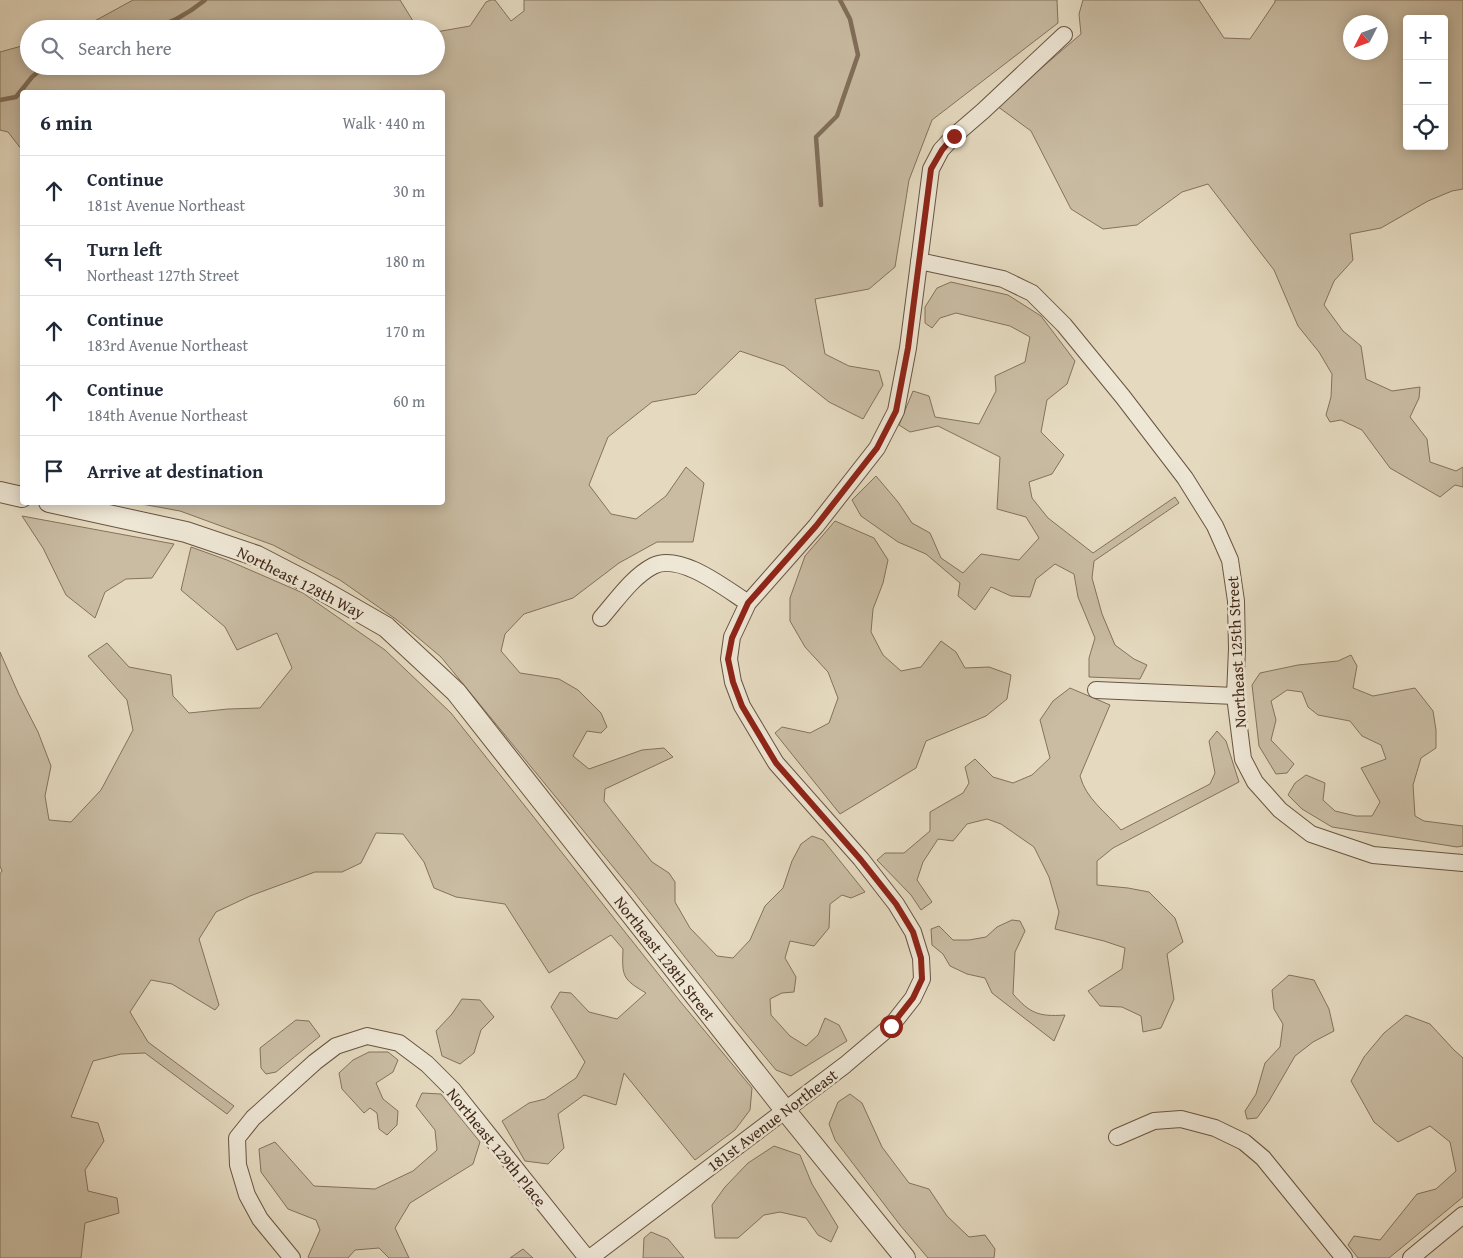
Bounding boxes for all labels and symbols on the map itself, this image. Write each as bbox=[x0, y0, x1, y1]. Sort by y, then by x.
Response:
north arrow bbox=[1343, 15, 1388, 60]
route end bbox=[943, 125, 966, 148]
street label: Northeast 128th Way bbox=[233, 539, 369, 625]
street label: Northeast 125th Street bbox=[1220, 575, 1252, 729]
street label: Northeast 128th Street bbox=[609, 891, 722, 1026]
route start bbox=[880, 1015, 903, 1038]
street label: 181st Avenue Northeast bbox=[702, 1063, 843, 1177]
street label: Northeast 129th Place bbox=[441, 1082, 553, 1212]

